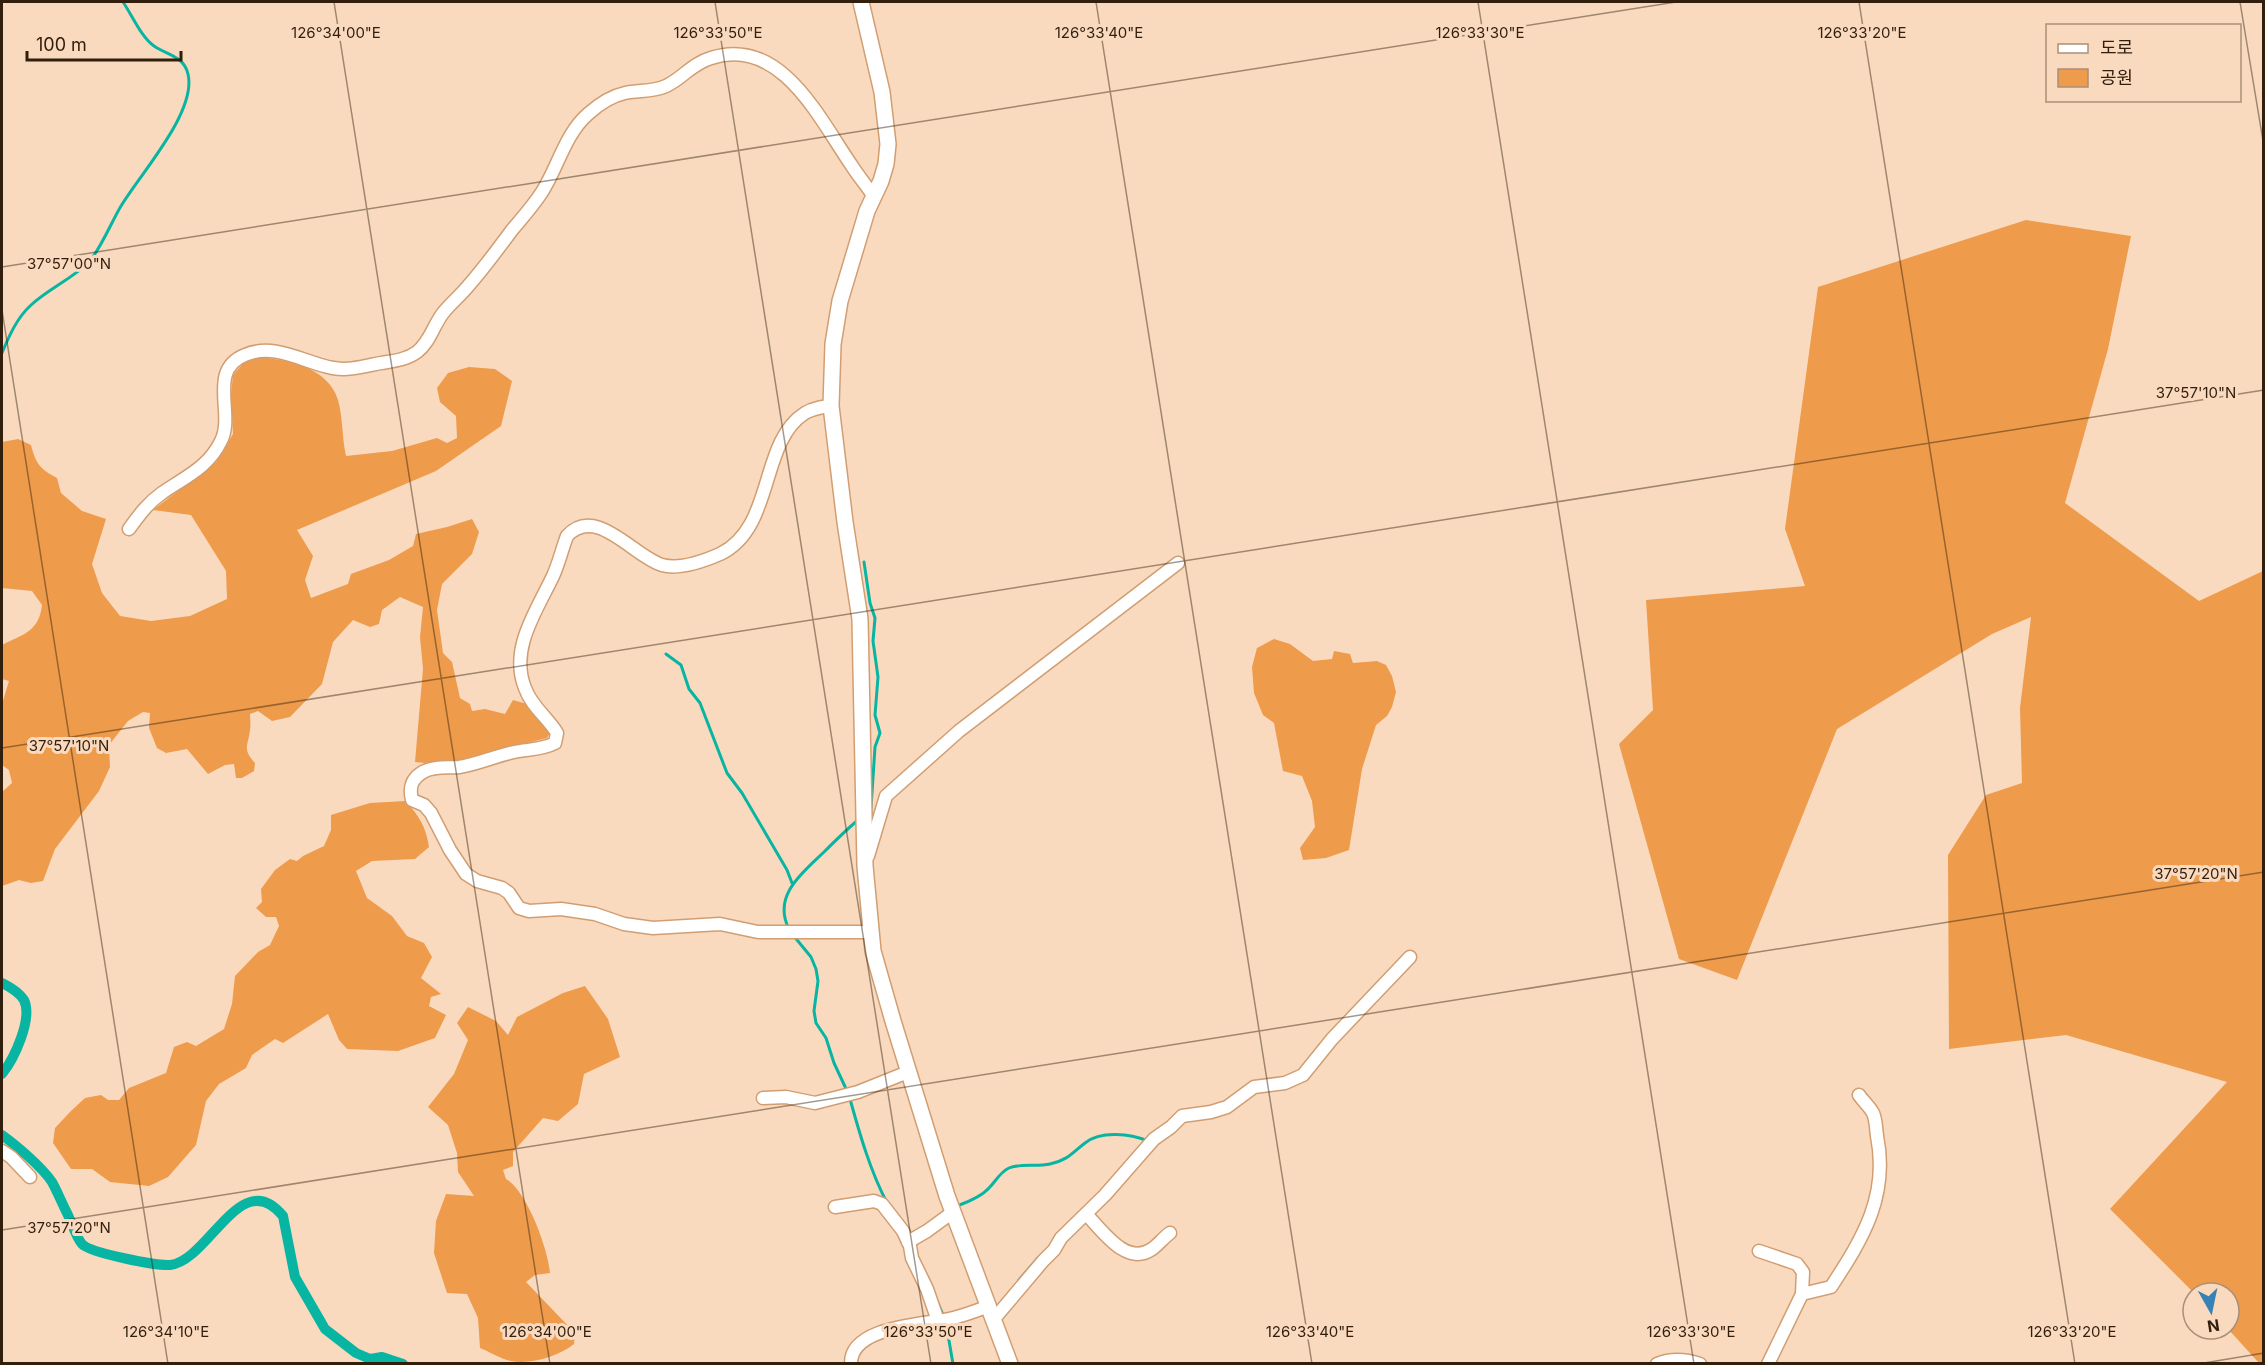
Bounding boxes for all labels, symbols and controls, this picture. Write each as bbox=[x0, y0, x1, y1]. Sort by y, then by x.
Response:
text: 126°34'00"E bbox=[291, 23, 381, 42]
text: 126°33'50"E bbox=[674, 23, 763, 42]
text: 126°33'40"E bbox=[1055, 23, 1143, 42]
text: 126°33'30"E bbox=[1435, 23, 1525, 42]
text: 126°33'20"E bbox=[1817, 23, 1907, 42]
scale bar bbox=[27, 24, 182, 62]
legend bbox=[2046, 24, 2241, 102]
text: 100 m bbox=[36, 34, 87, 55]
text: 도로 bbox=[2100, 37, 2133, 58]
text: 공원 bbox=[2100, 67, 2133, 88]
text: 37°57'00"N bbox=[27, 254, 111, 273]
text: 37°57'10"N bbox=[2156, 383, 2236, 402]
text: 37°57'10"N bbox=[29, 736, 109, 755]
text: 37°57'20"N bbox=[2154, 864, 2238, 883]
text: 37°57'20"N bbox=[27, 1218, 111, 1237]
north arrow bbox=[2181, 1281, 2241, 1341]
text: N bbox=[2206, 1315, 2221, 1337]
text: 126°34'10"E bbox=[123, 1322, 209, 1341]
text: 126°34'00"E bbox=[502, 1322, 592, 1341]
text: 126°33'50"E bbox=[884, 1322, 973, 1341]
text: 126°33'40"E bbox=[1266, 1322, 1354, 1341]
text: 126°33'30"E bbox=[1646, 1322, 1736, 1341]
text: 126°33'20"E bbox=[2027, 1322, 2117, 1341]

